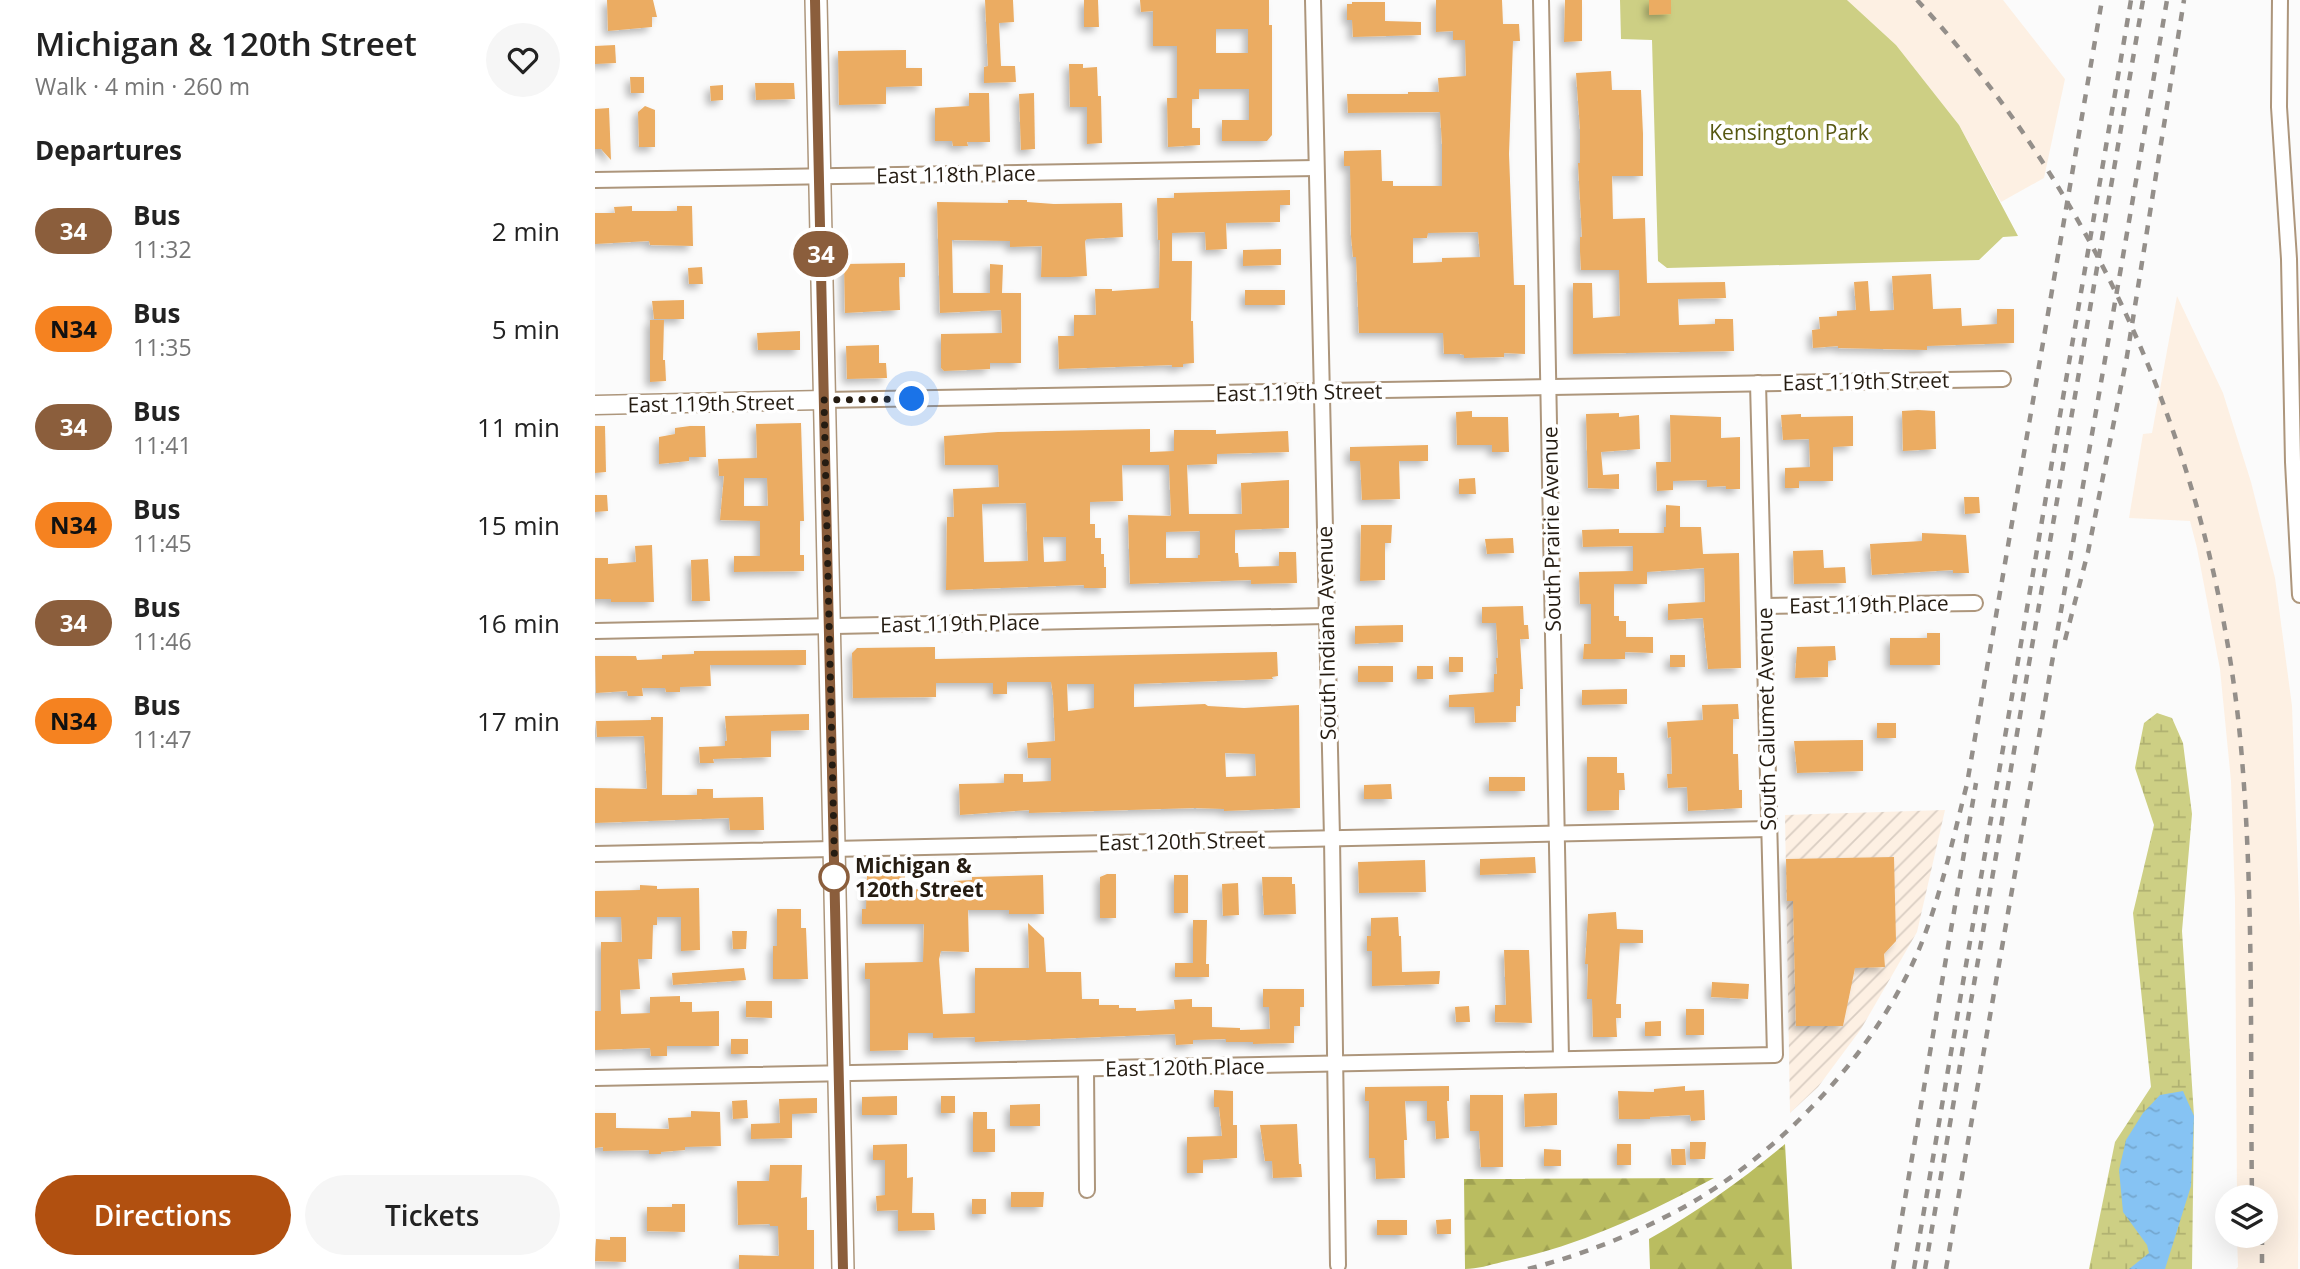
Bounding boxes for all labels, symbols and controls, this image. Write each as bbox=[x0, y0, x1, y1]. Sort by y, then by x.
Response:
text: Michigan & 120th Street bbox=[35, 21, 417, 66]
button: heart bbox=[486, 23, 560, 97]
text: Walk · 4 min · 260 m bbox=[35, 70, 250, 102]
park label: Kensington Park bbox=[1709, 118, 1869, 146]
text: Departures bbox=[35, 132, 182, 168]
street label: East 118th Place bbox=[876, 159, 1036, 189]
text: Bus bbox=[133, 197, 180, 233]
text: 2 min bbox=[492, 213, 560, 249]
text: 34 bbox=[60, 214, 87, 247]
line badge: 34 bbox=[789, 231, 853, 277]
text: 11:32 bbox=[133, 233, 192, 265]
text: 34 bbox=[807, 237, 835, 270]
text: Bus bbox=[133, 295, 180, 331]
text: 5 min bbox=[492, 311, 560, 347]
text: N34 bbox=[50, 312, 97, 345]
text: 11:35 bbox=[133, 331, 192, 363]
street label: East 119th Street bbox=[1782, 366, 1950, 396]
street label: East 119th Street bbox=[1215, 377, 1383, 407]
your location bbox=[894, 381, 929, 416]
street label: East 119th Street bbox=[627, 388, 795, 418]
text: Bus bbox=[133, 393, 180, 429]
text: 11 min bbox=[477, 409, 560, 445]
text: 34 bbox=[60, 410, 87, 443]
street label: South Prairie Avenue bbox=[1535, 426, 1567, 632]
text: 11:41 bbox=[133, 429, 192, 461]
text: Bus bbox=[133, 491, 180, 527]
text: 15 min bbox=[477, 507, 560, 543]
text: N34 bbox=[50, 508, 97, 541]
street label: South Indiana Avenue bbox=[1310, 526, 1342, 740]
text: 11:45 bbox=[133, 527, 192, 559]
text: Bus bbox=[133, 589, 180, 625]
street label: East 119th Place bbox=[1789, 589, 1949, 619]
text: 16 min bbox=[477, 605, 560, 641]
text: 34 bbox=[60, 606, 87, 639]
street label: South Calumet Avenue bbox=[1750, 607, 1782, 831]
street label: East 119th Place bbox=[880, 608, 1040, 638]
text: 11:46 bbox=[133, 625, 192, 657]
text: Bus bbox=[133, 687, 180, 723]
text: 17 min bbox=[477, 703, 560, 739]
text: N34 bbox=[50, 704, 97, 737]
text: 11:47 bbox=[133, 723, 192, 755]
street label: East 120th Street bbox=[1098, 826, 1266, 856]
place label: Michigan & 120th Street bbox=[855, 851, 984, 903]
marker: Michigan & 120th Street bbox=[819, 862, 849, 892]
street label: East 120th Place bbox=[1105, 1052, 1265, 1082]
button: Directions bbox=[35, 1175, 291, 1255]
button: Tickets bbox=[305, 1175, 560, 1255]
map controls bbox=[2215, 1185, 2278, 1248]
button: layers bbox=[2215, 1185, 2278, 1248]

